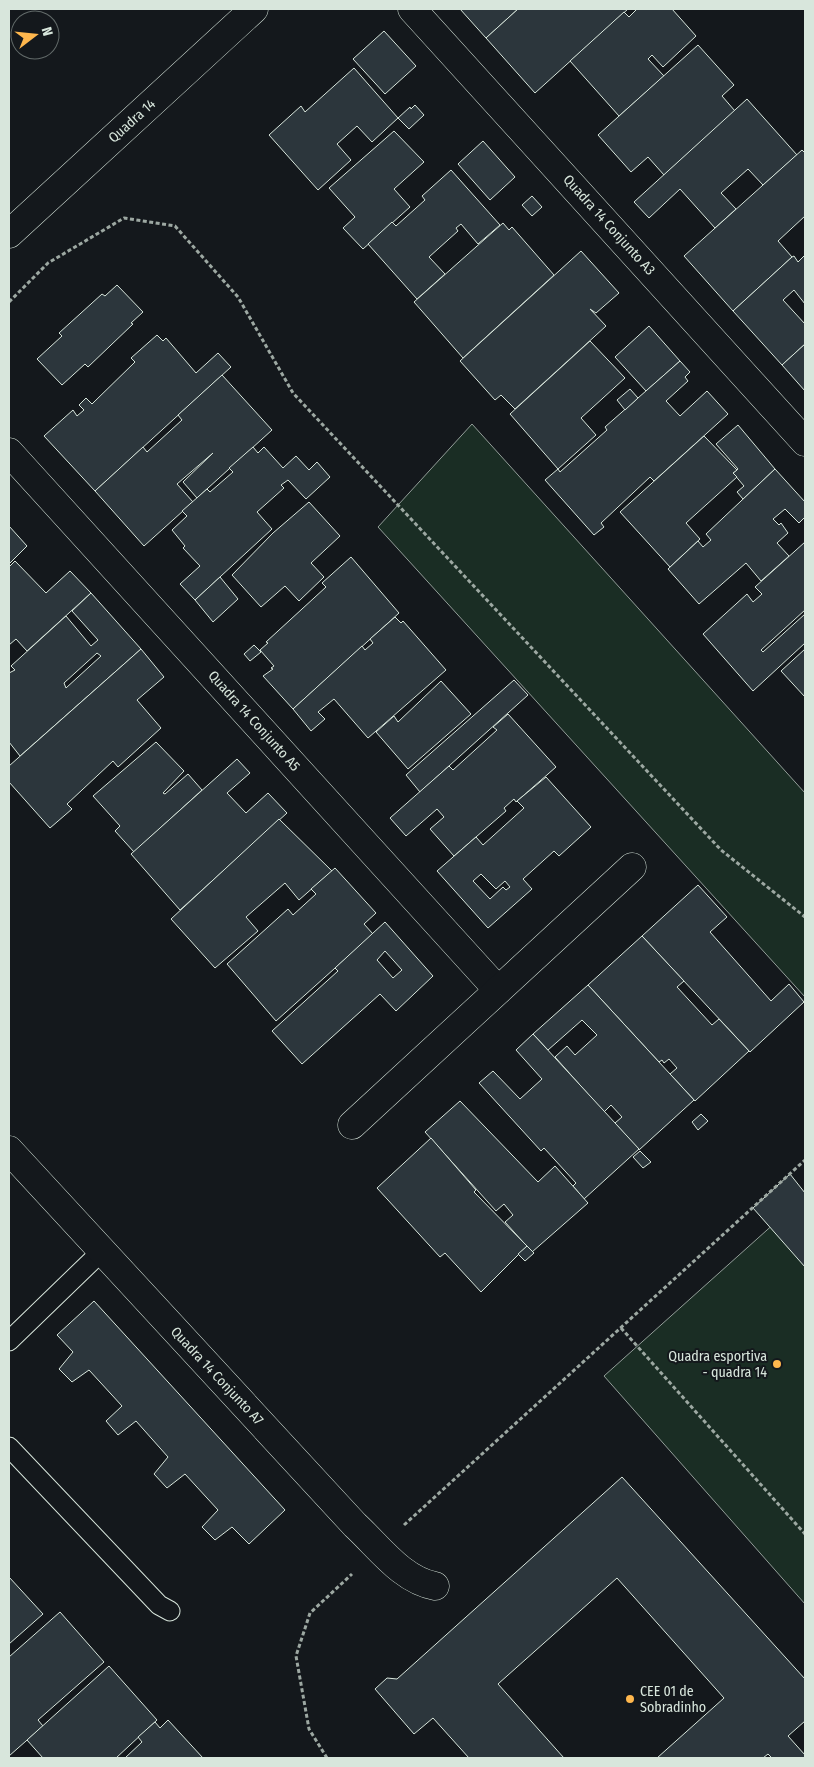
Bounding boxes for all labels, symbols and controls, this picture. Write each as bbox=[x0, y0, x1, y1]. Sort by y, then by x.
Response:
north arrow bbox=[10, 10, 60, 60]
text: N bbox=[38, 25, 56, 38]
street label: Quadra 14 bbox=[105, 95, 159, 146]
street label: Quadra 14 Conjunto A3 bbox=[559, 171, 659, 279]
street label: Quadra 14 Conjunto A5 bbox=[204, 667, 304, 775]
street label: Quadra 14 Conjunto A7 bbox=[167, 1323, 267, 1429]
place label: Quadra esportiva - quadra 14 bbox=[668, 1348, 767, 1381]
marker: Quadra esportiva - quadra 14 bbox=[771, 1358, 783, 1370]
place label: CEE 01 de Sobradinho bbox=[640, 1683, 706, 1716]
marker: CEE 01 de Sobradinho bbox=[624, 1693, 636, 1705]

